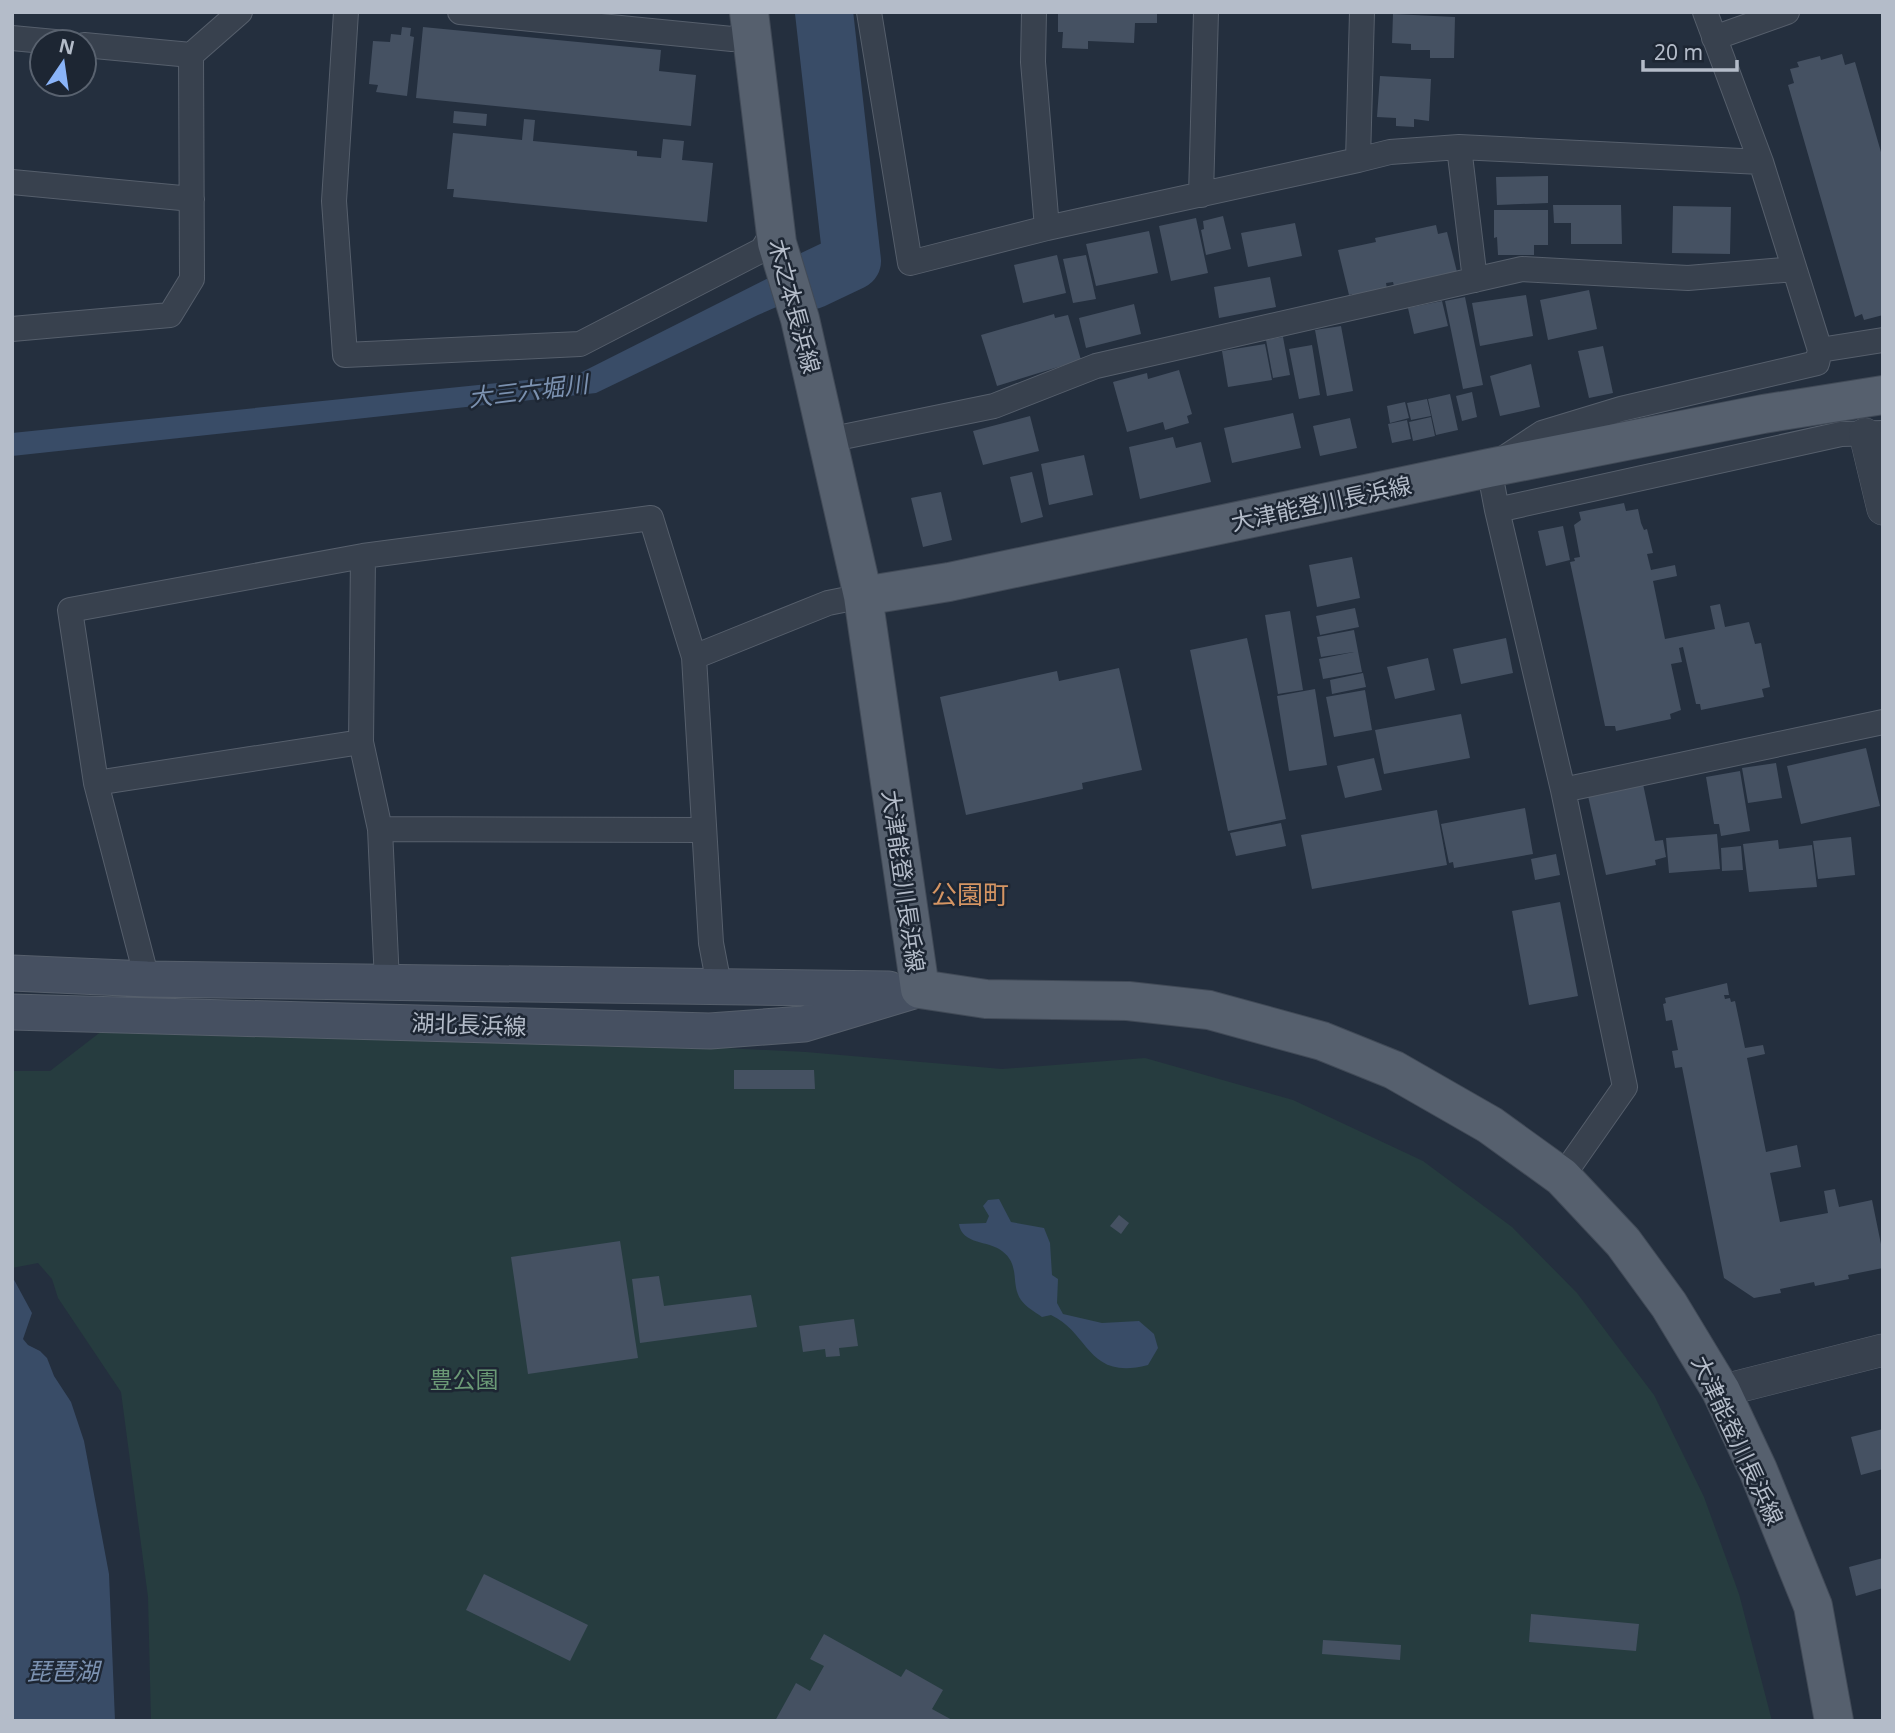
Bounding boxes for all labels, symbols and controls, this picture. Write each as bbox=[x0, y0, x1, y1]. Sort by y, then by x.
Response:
north arrow bbox=[28, 28, 98, 98]
scale bar bbox=[1643, 28, 1738, 72]
text: N bbox=[56, 32, 77, 61]
text: 20 m bbox=[1654, 38, 1703, 66]
street label: 木之本長浜線 bbox=[762, 235, 828, 377]
water label: 大三六堀川 bbox=[466, 366, 593, 414]
street label: 大津能登川長浜線 bbox=[1228, 468, 1414, 538]
street label: 大津能登川長浜線 bbox=[875, 788, 933, 974]
district label: 公園町 bbox=[931, 876, 1009, 912]
street label: 湖北長浜線 bbox=[411, 1006, 527, 1042]
street label: 大津能登川長浜線 bbox=[1685, 1350, 1791, 1530]
park label: 豊公園 bbox=[430, 1363, 499, 1395]
water label: 琵琶湖 bbox=[27, 1654, 103, 1687]

